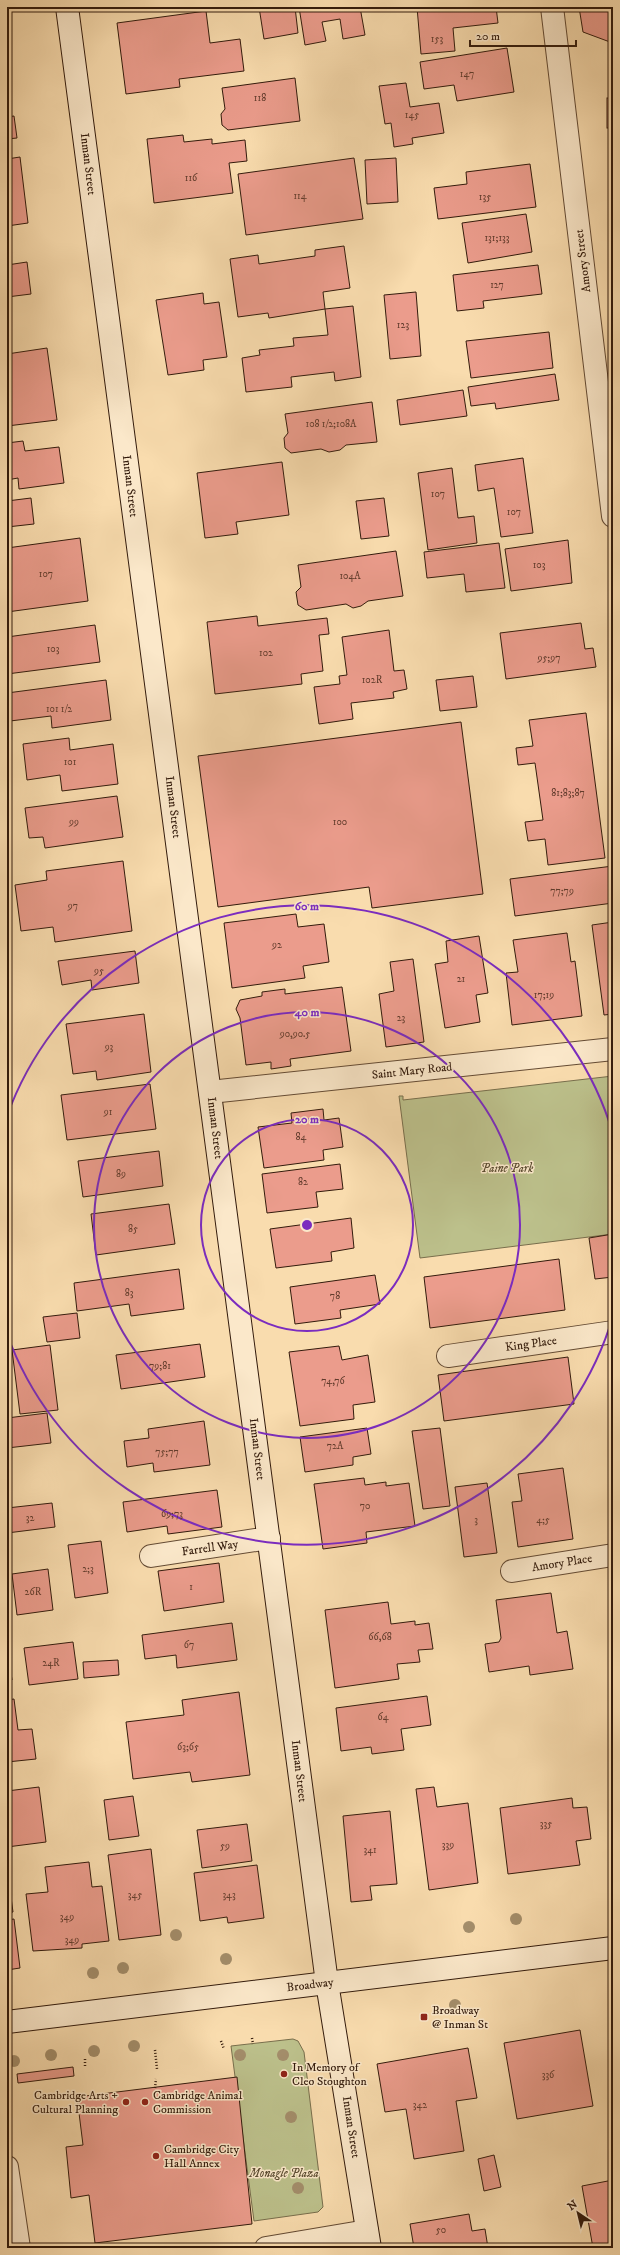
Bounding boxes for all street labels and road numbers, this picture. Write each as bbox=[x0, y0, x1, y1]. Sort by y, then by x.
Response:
street label: Inman Street bbox=[77, 132, 99, 196]
street label: Amory Street bbox=[572, 228, 594, 293]
street label: Inman Street bbox=[119, 454, 141, 518]
street label: Inman Street bbox=[162, 775, 184, 839]
street label: Saint Mary Road bbox=[371, 1059, 453, 1083]
street label: Inman Street bbox=[204, 1096, 226, 1160]
street label: King Place bbox=[504, 1333, 558, 1355]
street label: Inman Street bbox=[246, 1417, 268, 1481]
street label: Farrell Way bbox=[181, 1537, 239, 1559]
street label: Amory Place bbox=[531, 1551, 593, 1575]
street label: Inman Street bbox=[288, 1739, 310, 1803]
street label: Broadway bbox=[286, 1975, 335, 1995]
street label: Inman Street bbox=[339, 2095, 363, 2159]

